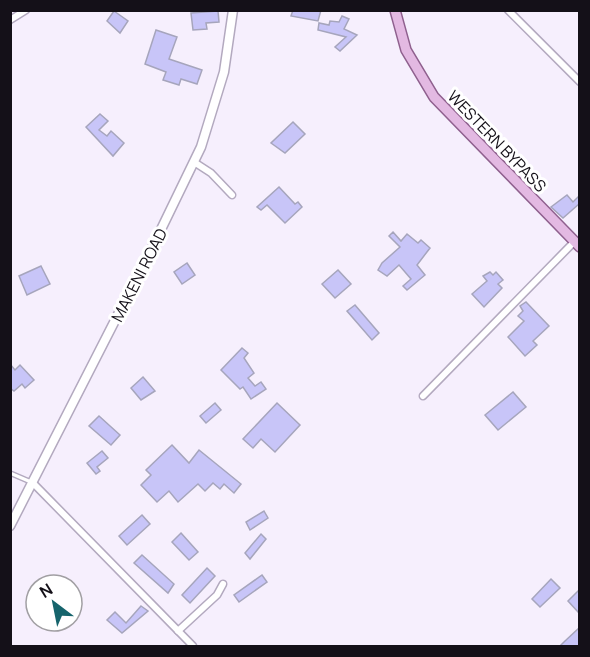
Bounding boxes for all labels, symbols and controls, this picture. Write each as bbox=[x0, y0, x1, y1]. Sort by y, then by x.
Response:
street label: WESTERN BYPASS bbox=[443, 85, 551, 197]
street label: MAKENI ROAD bbox=[106, 224, 172, 326]
north arrow bbox=[24, 573, 84, 633]
text: N bbox=[35, 578, 57, 603]

